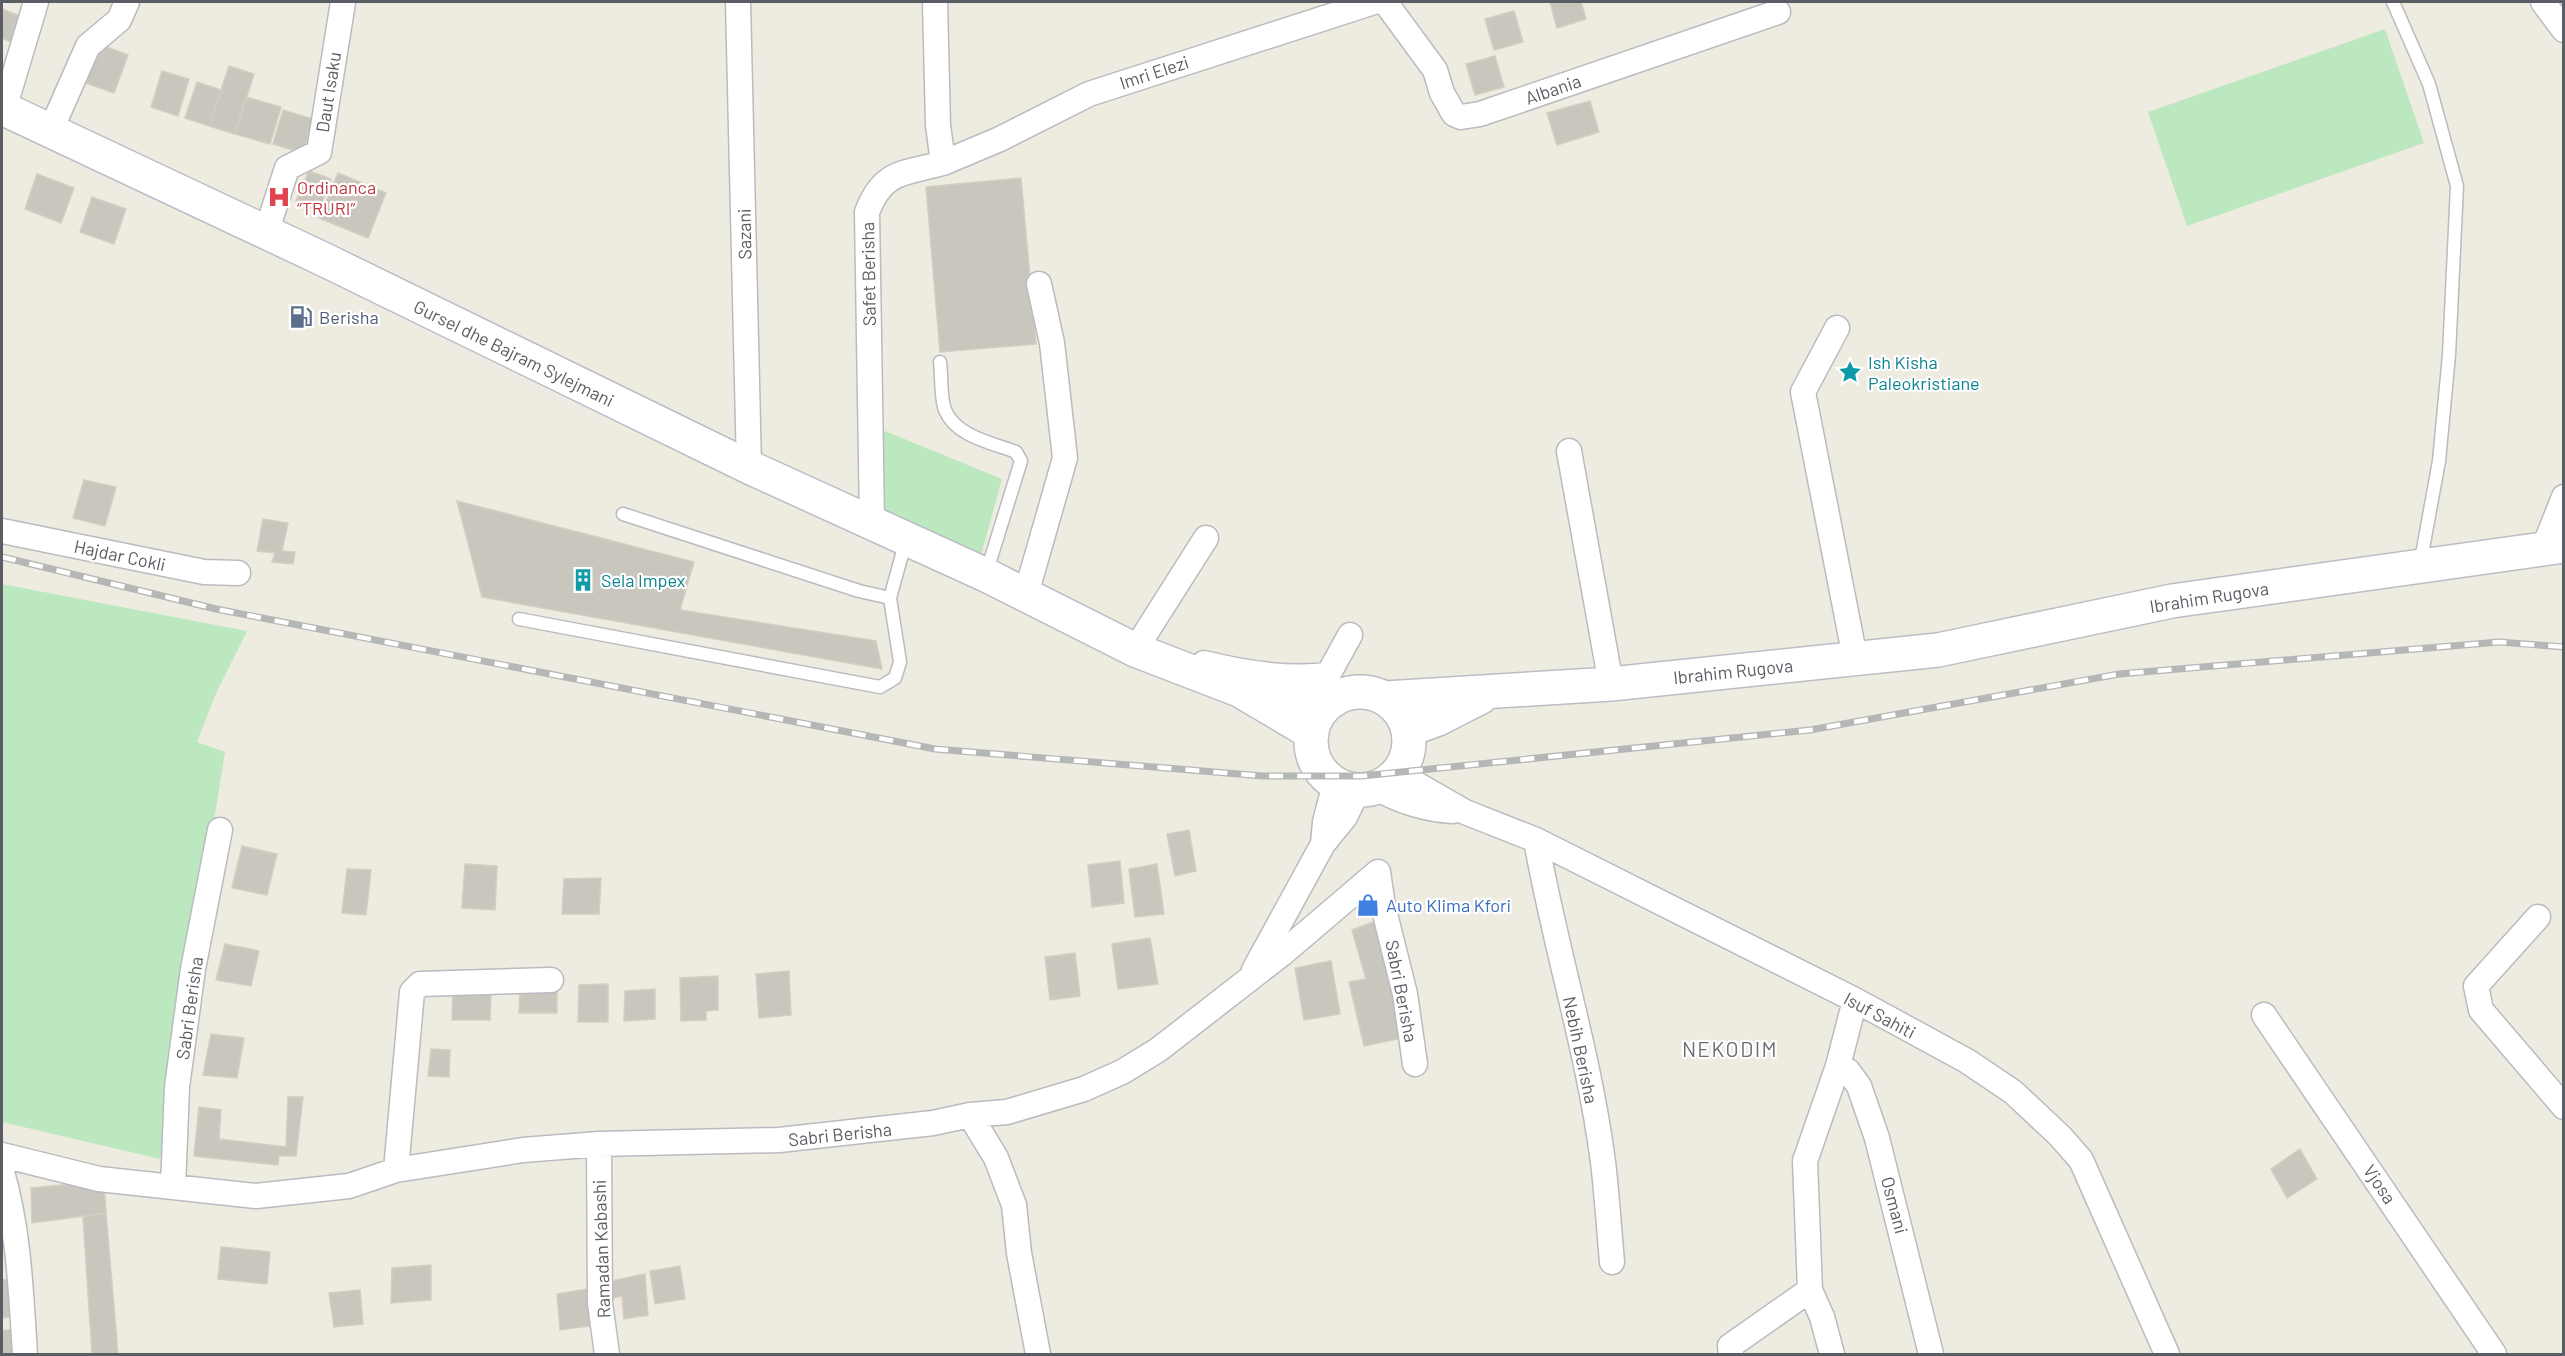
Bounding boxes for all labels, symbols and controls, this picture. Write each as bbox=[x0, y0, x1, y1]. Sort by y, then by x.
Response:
street label: Daut Isaku bbox=[311, 50, 345, 134]
street label: Imri Elezi bbox=[1117, 50, 1191, 94]
street label: Albania bbox=[1522, 69, 1584, 109]
place label: Ordinanca “TRURI” bbox=[297, 176, 376, 219]
hospital icon: Ordinanca “TRURI” bbox=[266, 184, 292, 210]
street label: Sazani bbox=[733, 208, 755, 260]
street label: Safet Berisha bbox=[856, 222, 880, 326]
street label: Gursel dhe Bajram Sylejmani bbox=[410, 295, 618, 411]
fuel station icon: Berisha bbox=[288, 304, 314, 330]
place label: Berisha bbox=[319, 306, 379, 328]
place label: Ish Kisha Paleokristiane bbox=[1868, 351, 1980, 394]
place icon: Ish Kisha Paleokristiane bbox=[1837, 359, 1863, 385]
street label: Hajdar Cokli bbox=[72, 535, 168, 575]
building icon: Sela Impex bbox=[570, 567, 596, 593]
place label: Sela Impex bbox=[601, 569, 686, 591]
street label: Ibrahim Rugova bbox=[2148, 577, 2270, 617]
street label: Ibrahim Rugova bbox=[1672, 654, 1794, 688]
shop icon: Auto Klima Kfori bbox=[1355, 892, 1381, 918]
place label: Auto Klima Kfori bbox=[1386, 894, 1511, 916]
street label: Sabri Berisha bbox=[1381, 938, 1423, 1044]
street label: Sabri Berisha bbox=[171, 955, 207, 1061]
street label: Isuf Sahiti bbox=[1840, 987, 1920, 1043]
street label: Nebih Berisha bbox=[1559, 994, 1603, 1106]
district label: NEKODIM bbox=[1682, 1036, 1778, 1061]
street label: Sabri Berisha bbox=[787, 1118, 893, 1150]
street label: Vjosa bbox=[2359, 1160, 2401, 1208]
street label: Osmani bbox=[1877, 1174, 1913, 1236]
street label: Ramadan Kabashi bbox=[588, 1179, 614, 1319]

